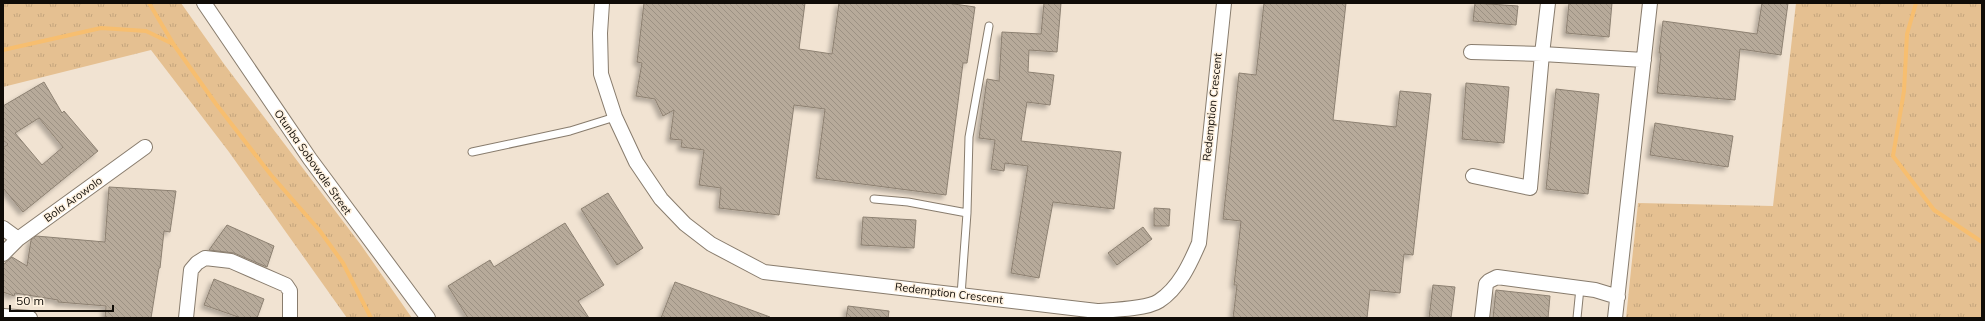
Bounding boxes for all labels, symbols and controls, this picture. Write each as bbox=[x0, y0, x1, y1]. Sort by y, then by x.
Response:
street label: Redemption Crescent bbox=[1199, 52, 1225, 162]
street label: Otunba Sobowale Street bbox=[271, 107, 355, 217]
street label: Bola Arowolo bbox=[41, 173, 105, 225]
street label: Redemption Crescent bbox=[894, 279, 1004, 307]
scale bar bbox=[10, 287, 113, 313]
text: 50 m bbox=[16, 293, 44, 308]

